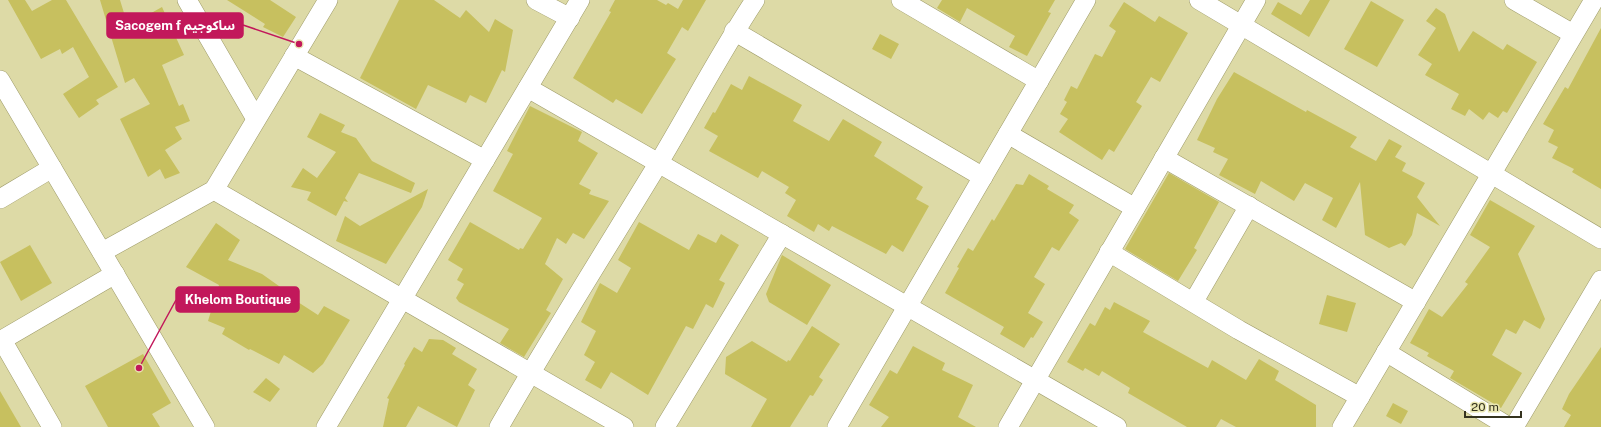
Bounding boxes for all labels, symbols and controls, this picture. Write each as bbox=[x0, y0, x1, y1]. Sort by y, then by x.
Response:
callout: Sacogem f ساكوجيم bbox=[107, 13, 243, 38]
text: Sacogem f ساكوجيم bbox=[115, 18, 235, 36]
callout: Khelom Boutique bbox=[176, 287, 299, 312]
text: Khelom Boutique bbox=[185, 292, 291, 307]
scale bar bbox=[1465, 393, 1521, 419]
text: 20 m bbox=[1471, 400, 1499, 414]

